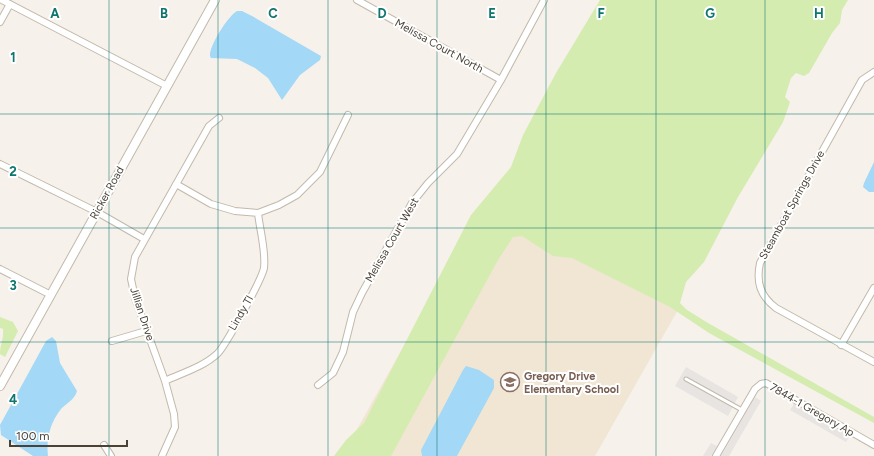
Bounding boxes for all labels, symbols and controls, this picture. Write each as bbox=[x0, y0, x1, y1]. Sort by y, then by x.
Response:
text: A bbox=[50, 6, 60, 21]
text: B bbox=[160, 6, 168, 21]
text: C bbox=[268, 6, 278, 21]
text: D bbox=[377, 6, 387, 21]
text: E bbox=[488, 6, 496, 21]
text: F bbox=[597, 6, 605, 21]
text: G bbox=[705, 6, 715, 21]
text: H bbox=[814, 6, 824, 21]
street label: Melissa Court North bbox=[393, 16, 485, 76]
text: 1 bbox=[10, 50, 16, 65]
street label: Steamboat Springs Drive bbox=[757, 148, 827, 262]
text: 2 bbox=[9, 164, 17, 179]
street label: Ricker Road bbox=[87, 164, 127, 222]
street label: Melissa Court West bbox=[363, 195, 421, 285]
text: 3 bbox=[9, 278, 17, 293]
street label: Jillian Drive bbox=[127, 286, 157, 342]
street label: Lindy Tl bbox=[226, 293, 256, 333]
place label: Gregory Drive Elementary School bbox=[524, 370, 619, 396]
school or university icon: Gregory Drive Elementary School bbox=[499, 371, 521, 393]
street label: 7844-1 Gregory Ap bbox=[767, 381, 857, 440]
text: 4 bbox=[9, 392, 17, 407]
scale bar bbox=[10, 422, 127, 448]
text: 100 m bbox=[16, 429, 50, 443]

